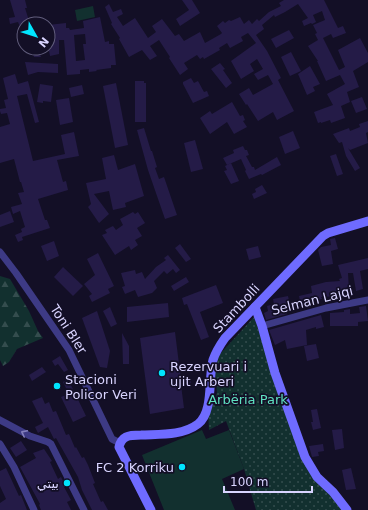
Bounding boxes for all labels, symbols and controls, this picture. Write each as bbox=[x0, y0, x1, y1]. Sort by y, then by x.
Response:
north arrow bbox=[16, 16, 56, 56]
text: N bbox=[35, 34, 51, 50]
street label: Stambolli bbox=[210, 281, 263, 336]
street label: Selman Lajqi bbox=[270, 283, 354, 318]
street label: Toni Bler bbox=[47, 301, 90, 357]
place label: Rezervuari i ujit Arberi bbox=[170, 359, 247, 389]
marker: Rezervuari i ujit Arberi bbox=[157, 368, 167, 378]
place label: Stacioni Policor Veri bbox=[65, 372, 137, 402]
marker: Stacioni Policor Veri bbox=[52, 381, 62, 391]
park label: Arbëria Park bbox=[208, 392, 288, 407]
one-way arrow bbox=[21, 430, 29, 438]
place label: FC 2 Korriku bbox=[96, 460, 174, 475]
marker: FC 2 Korriku bbox=[177, 462, 187, 472]
scale bar bbox=[224, 468, 312, 494]
text: 100 m bbox=[230, 475, 268, 489]
place label: بيتي bbox=[37, 476, 59, 491]
marker: بيتي bbox=[62, 478, 72, 488]

